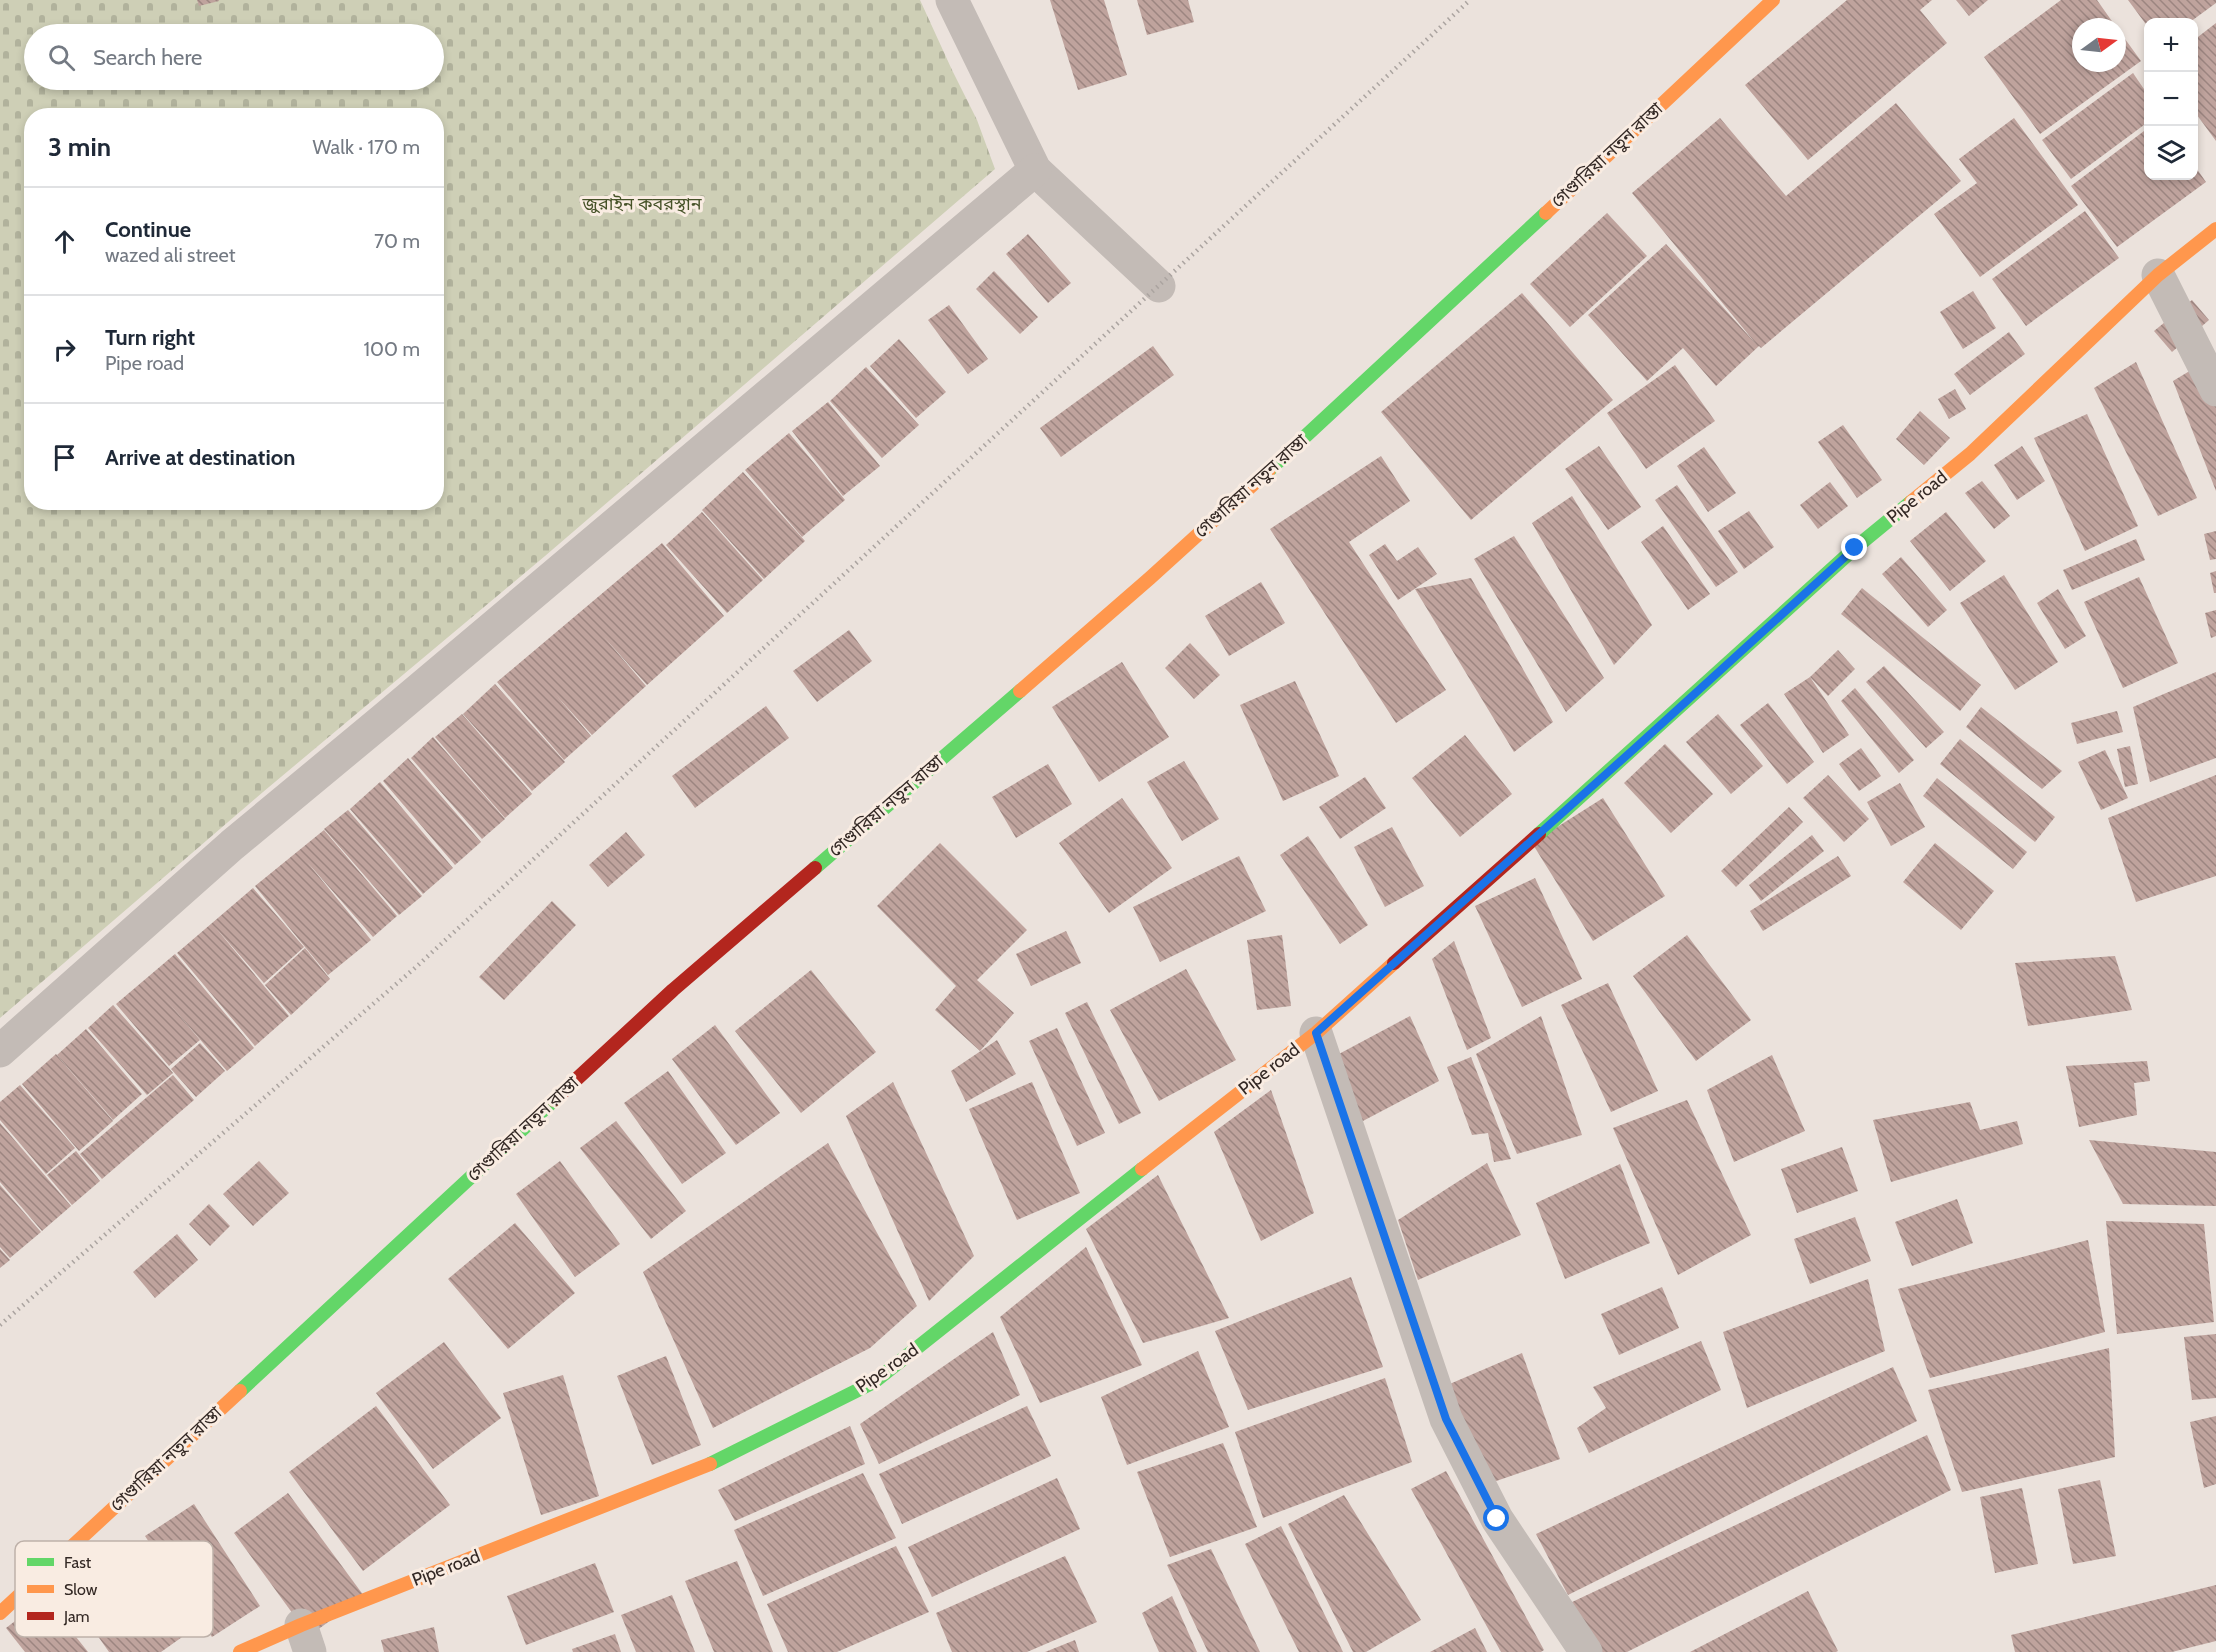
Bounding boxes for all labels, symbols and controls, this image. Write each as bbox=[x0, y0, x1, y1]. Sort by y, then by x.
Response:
north arrow bbox=[2072, 18, 2126, 72]
map controls bbox=[2144, 18, 2198, 180]
button: + bbox=[2144, 18, 2198, 72]
search box bbox=[24, 24, 444, 90]
icon: search bbox=[45, 41, 78, 74]
text: Search here bbox=[93, 44, 202, 71]
button: − bbox=[2144, 72, 2198, 126]
street label: গেণ্ডারিয়া নতুন রাস্তা bbox=[1547, 98, 1667, 212]
button: layers bbox=[2144, 126, 2198, 180]
text: 3 min bbox=[48, 131, 111, 163]
text: Walk · 170 m bbox=[312, 135, 420, 159]
park label: জুরাইন কবরস্থান bbox=[581, 193, 703, 215]
text: Continue bbox=[105, 216, 191, 243]
icon: ahead bbox=[48, 225, 81, 258]
text: 70 m bbox=[374, 229, 420, 253]
text: wazed ali street bbox=[105, 243, 235, 267]
text: Turn right bbox=[105, 324, 195, 351]
icon: right bbox=[48, 333, 81, 366]
text: 100 m bbox=[364, 337, 420, 361]
text: Pipe road bbox=[105, 351, 184, 375]
street label: গেণ্ডারিয়া নতুন রাস্তা bbox=[1190, 429, 1312, 542]
icon: arrive bbox=[48, 441, 81, 474]
text: Arrive at destination bbox=[105, 444, 295, 471]
street label: Pipe road bbox=[1882, 466, 1952, 528]
route end bbox=[1841, 534, 1867, 560]
street label: গেণ্ডারিয়া নতুন রাস্তা bbox=[824, 750, 948, 862]
street label: Pipe road bbox=[1234, 1038, 1304, 1100]
street label: গেণ্ডারিয়া নতুন রাস্তা bbox=[463, 1072, 583, 1186]
street label: Pipe road bbox=[851, 1339, 923, 1397]
street label: গেণ্ডারিয়া নতুন রাস্তা bbox=[106, 1402, 226, 1516]
route start bbox=[1483, 1505, 1509, 1531]
legend bbox=[15, 1541, 213, 1637]
street label: Pipe road bbox=[409, 1545, 483, 1591]
text: Fast bbox=[64, 1553, 92, 1572]
text: Slow bbox=[64, 1580, 98, 1599]
text: Jam bbox=[63, 1607, 90, 1626]

